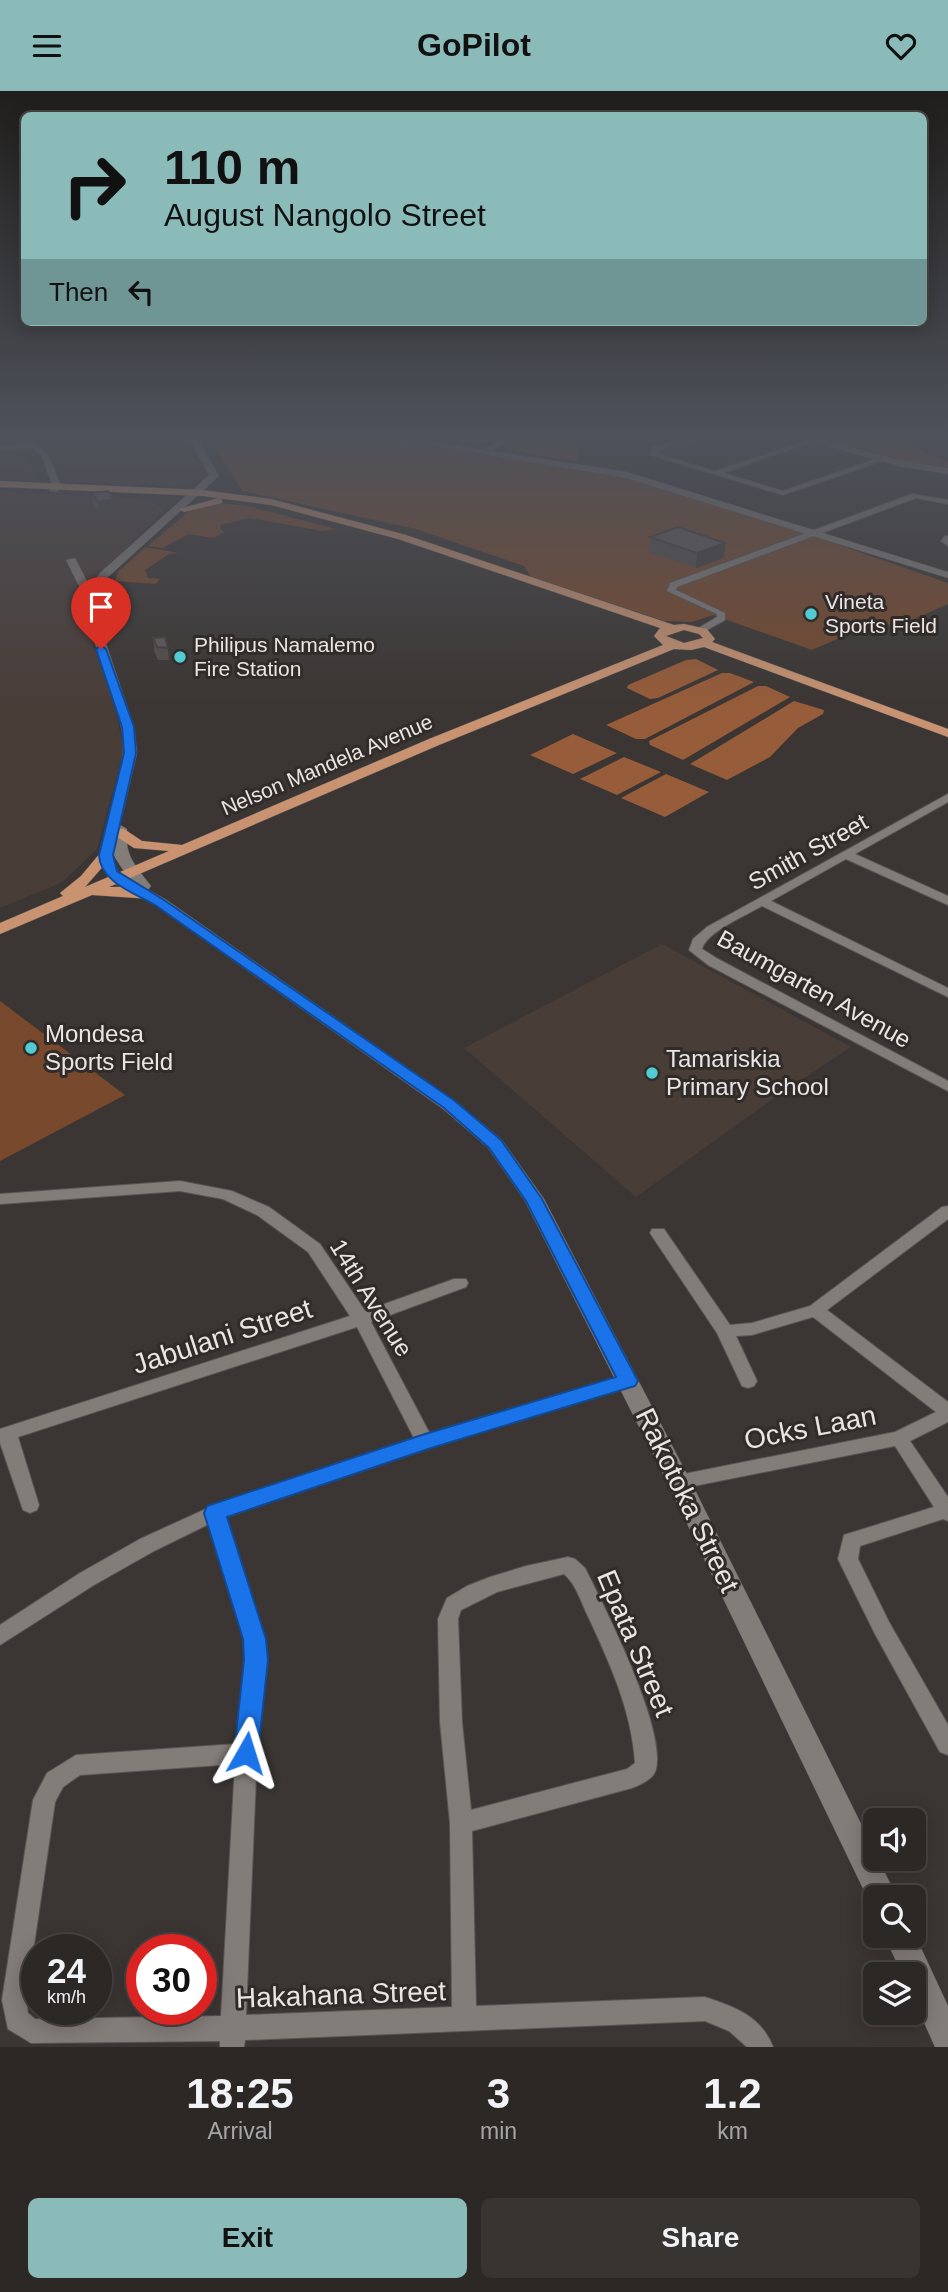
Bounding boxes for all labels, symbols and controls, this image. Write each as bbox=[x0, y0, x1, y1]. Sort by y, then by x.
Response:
icon: menu bbox=[28, 27, 66, 65]
text: GoPilot bbox=[417, 27, 531, 63]
icon: heart bbox=[882, 27, 920, 65]
icon: right bbox=[49, 140, 140, 231]
text: 110 m bbox=[164, 140, 300, 194]
text: August Nangolo Street bbox=[164, 197, 486, 233]
icon: left bbox=[122, 273, 160, 311]
text: Then bbox=[49, 277, 108, 307]
pin bbox=[71, 577, 131, 649]
icon: arrive bbox=[82, 588, 120, 626]
place label: Vineta Sports Field bbox=[825, 590, 937, 637]
marker: Vineta Sports Field bbox=[803, 606, 819, 622]
place label: Philipus Namalemo Fire Station bbox=[194, 633, 375, 680]
marker: Philipus Namalemo Fire Station bbox=[172, 649, 188, 665]
street label: Nelson Mandela Avenue bbox=[218, 710, 436, 820]
street label: Smith Street bbox=[743, 808, 872, 895]
street label: Baumgarten Avenue bbox=[713, 924, 916, 1053]
place label: Mondesa Sports Field bbox=[45, 1020, 173, 1075]
marker: Mondesa Sports Field bbox=[23, 1040, 39, 1056]
place label: Tamariskia Primary School bbox=[666, 1045, 829, 1100]
marker: Tamariskia Primary School bbox=[644, 1065, 660, 1081]
street label: 14th Avenue bbox=[325, 1234, 418, 1361]
street label: Jabulani Street bbox=[129, 1293, 316, 1380]
street label: Ocks Laan bbox=[741, 1400, 879, 1455]
street label: Rakotoka Street bbox=[630, 1403, 746, 1597]
street label: Epata Street bbox=[591, 1565, 680, 1721]
position arrow bbox=[209, 1716, 283, 1790]
map controls bbox=[863, 1808, 926, 2025]
button: sound bbox=[863, 1808, 926, 1871]
button: search bbox=[863, 1885, 926, 1948]
speed limit sign: 30 bbox=[126, 1934, 217, 2025]
text: 24 bbox=[47, 1951, 86, 1990]
button: layers bbox=[863, 1962, 926, 2025]
street label: Hakahana Street bbox=[235, 1975, 447, 2014]
text: km/h bbox=[47, 1987, 86, 2007]
text: 18:25 bbox=[186, 2070, 294, 2117]
text: 3 bbox=[487, 2070, 510, 2117]
text: 1.2 bbox=[703, 2070, 762, 2117]
text: Arrival bbox=[207, 2118, 273, 2144]
text: min bbox=[480, 2118, 517, 2144]
text: km bbox=[717, 2118, 748, 2144]
button: Exit bbox=[28, 2198, 467, 2278]
button: Share bbox=[481, 2198, 920, 2278]

